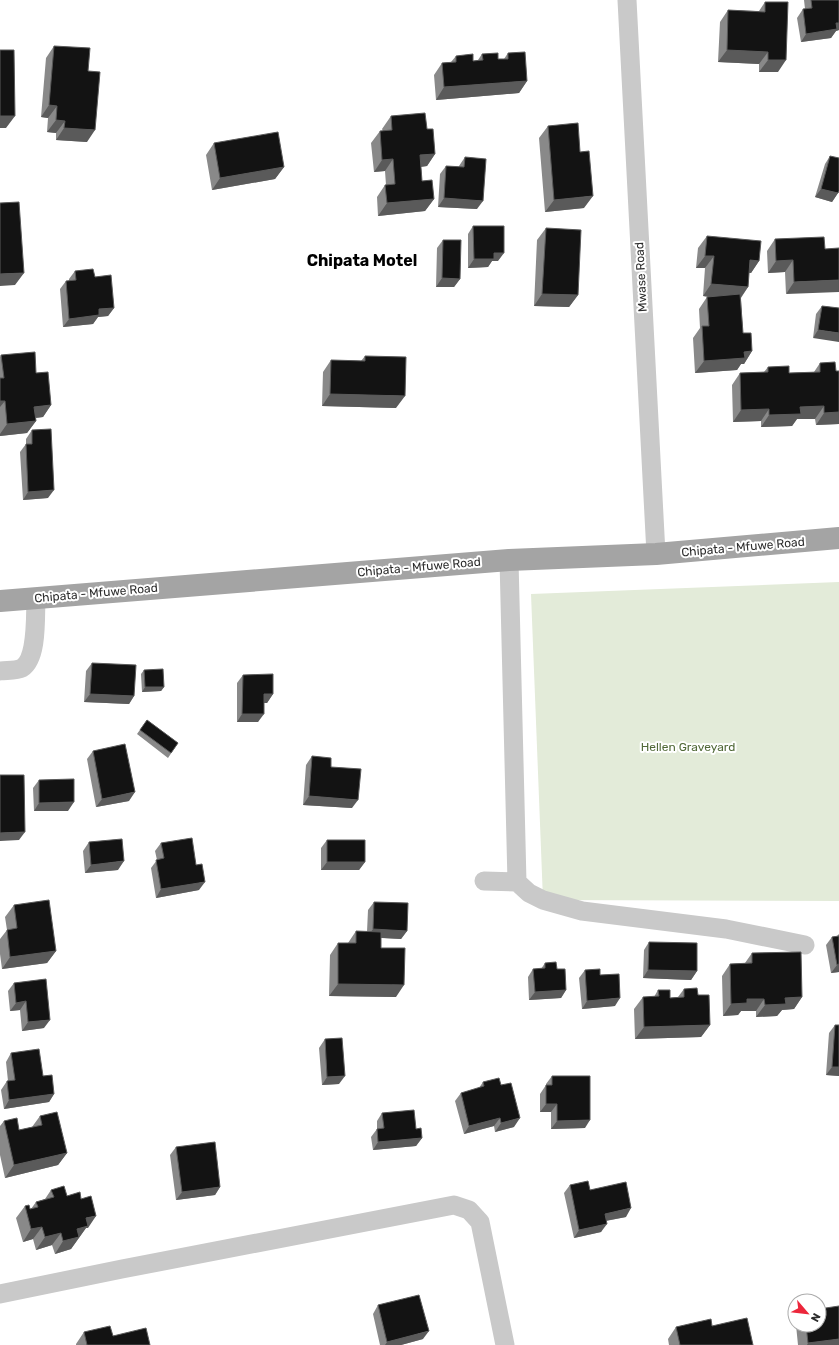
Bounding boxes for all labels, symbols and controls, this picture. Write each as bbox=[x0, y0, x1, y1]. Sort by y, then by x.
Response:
street label: Mwase Road bbox=[632, 242, 650, 312]
district label: Chipata Motel bbox=[307, 251, 417, 270]
street label: Chipata - Mfuwe Road bbox=[681, 535, 805, 559]
street label: Chipata - Mfuwe Road bbox=[357, 555, 481, 579]
street label: Chipata - Mfuwe Road bbox=[34, 581, 158, 605]
park label: Hellen Graveyard bbox=[641, 740, 735, 754]
north arrow bbox=[787, 1293, 827, 1333]
text: N bbox=[808, 1311, 823, 1324]

